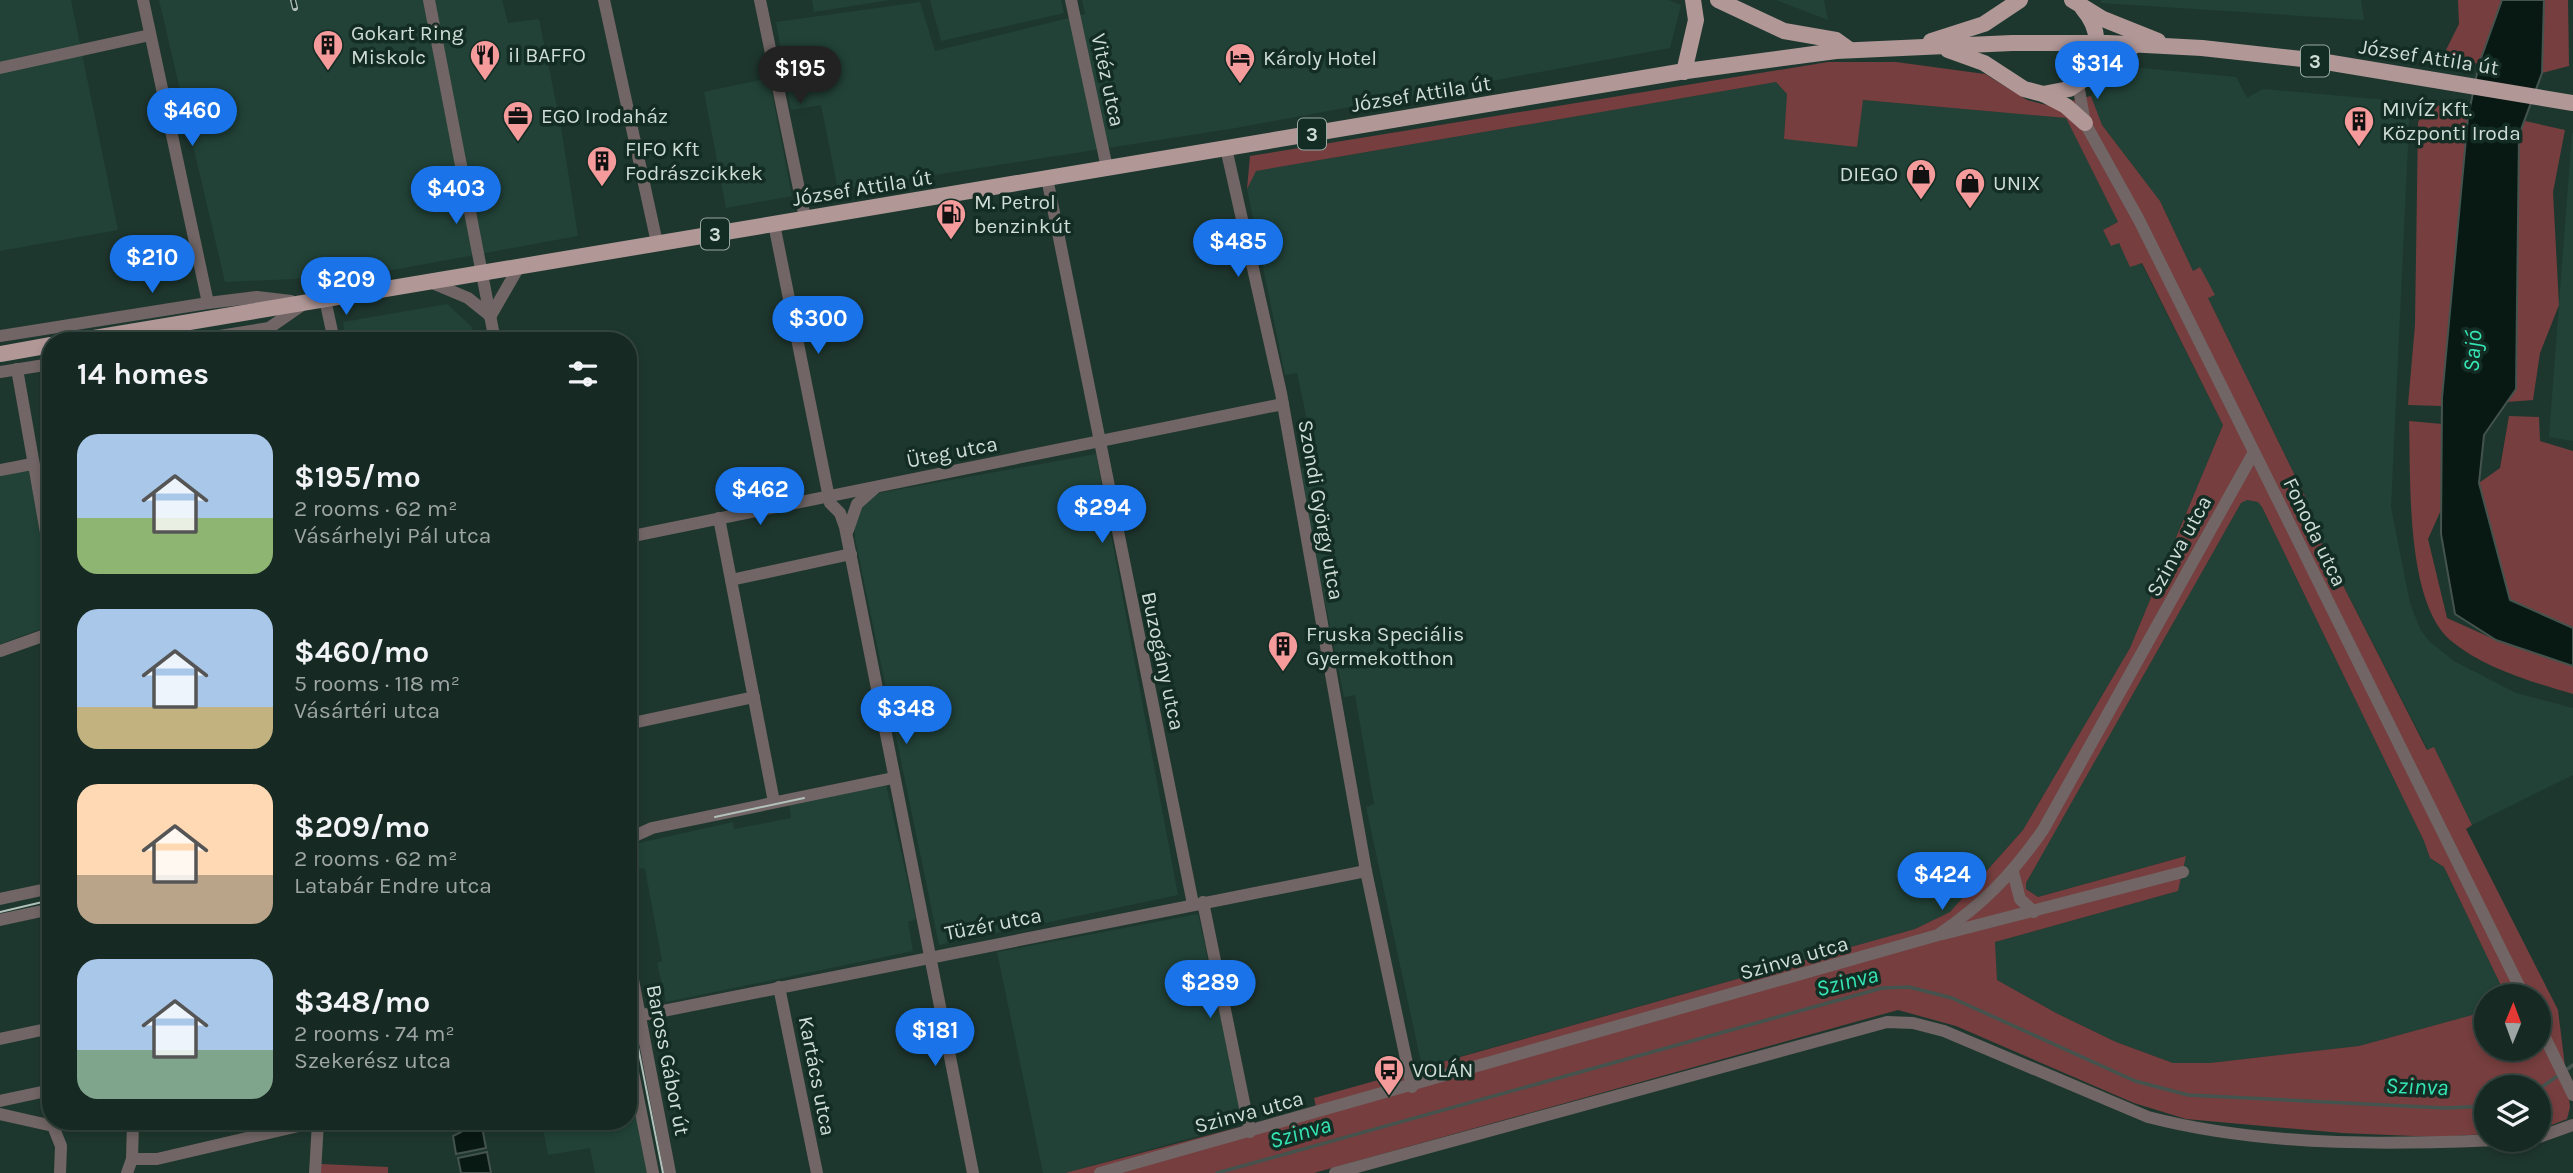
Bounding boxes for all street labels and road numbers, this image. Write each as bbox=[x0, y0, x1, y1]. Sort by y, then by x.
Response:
street label: Vitéz utca bbox=[1086, 31, 1130, 129]
street label: József Attila út bbox=[2357, 34, 2501, 80]
road number: 3 bbox=[2301, 45, 2329, 76]
street label: József Attila út bbox=[1349, 71, 1493, 117]
road number: 3 bbox=[1298, 118, 1326, 150]
street label: József Attila út bbox=[790, 165, 934, 211]
road number: 3 bbox=[701, 218, 729, 250]
street label: Szondi György utca bbox=[1293, 418, 1349, 602]
street label: Üteg utca bbox=[904, 431, 1000, 473]
street label: Fonoda utca bbox=[2278, 474, 2352, 590]
street label: Szinva utca bbox=[2141, 491, 2217, 601]
street label: Buzogány utca bbox=[1137, 590, 1189, 732]
street label: Tüzér utca bbox=[943, 903, 1043, 945]
street label: Szinva utca bbox=[1737, 930, 1851, 986]
street label: Baross Gábor út bbox=[642, 983, 694, 1137]
street label: Kartács utca bbox=[794, 1014, 840, 1138]
street label: Szinva utca bbox=[1192, 1085, 1306, 1139]

